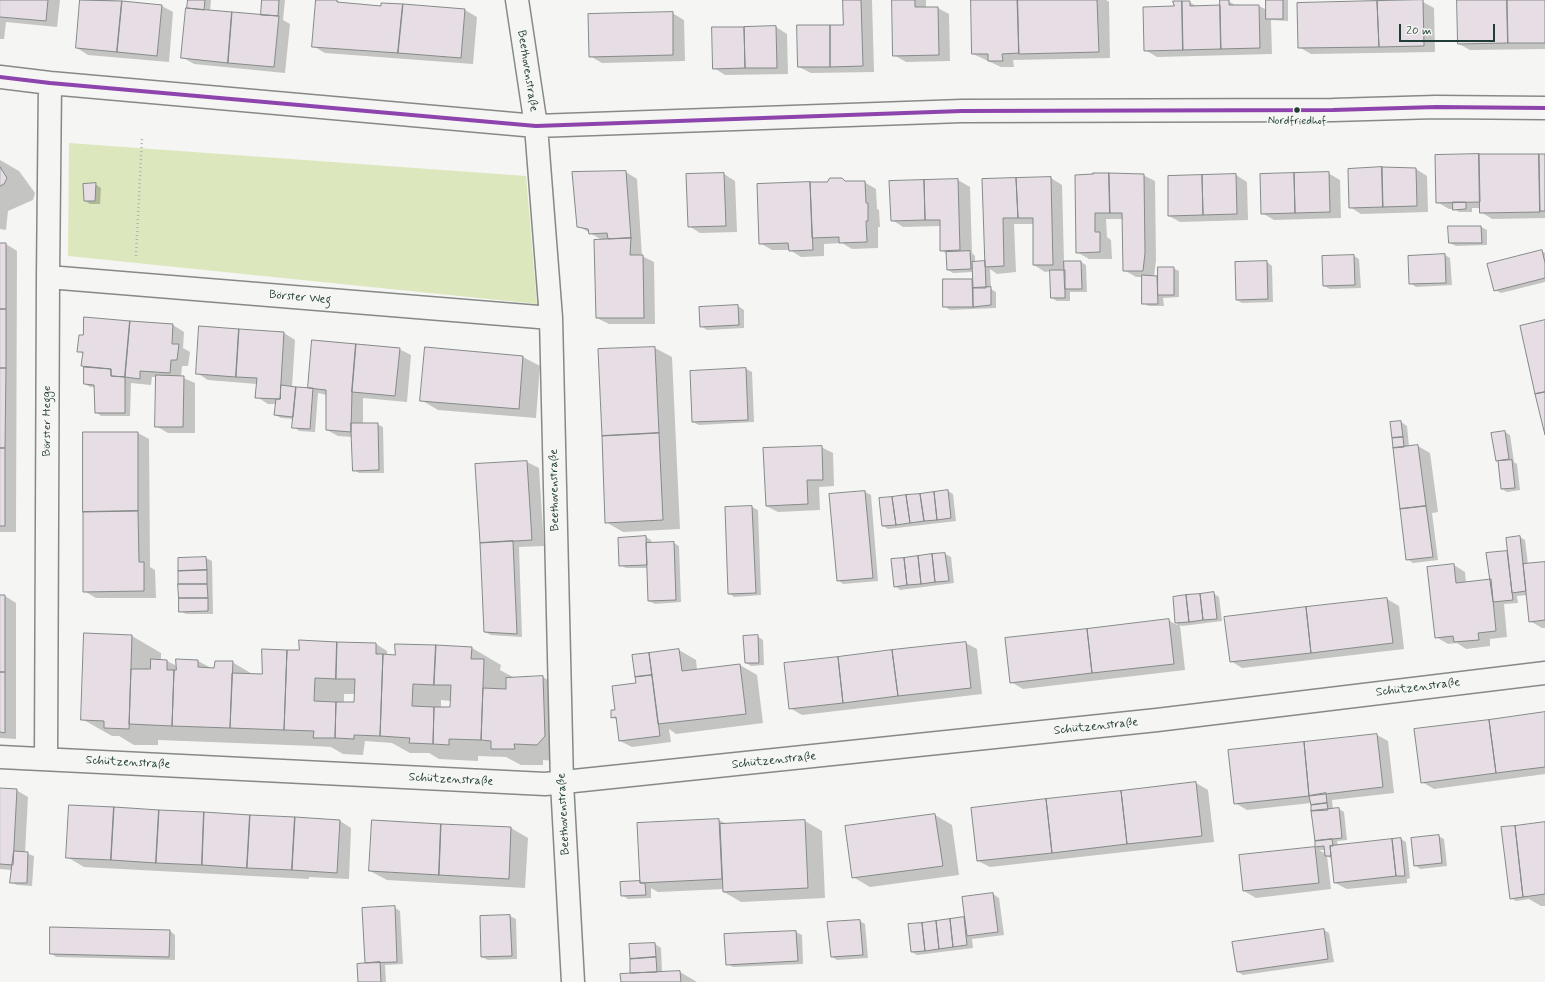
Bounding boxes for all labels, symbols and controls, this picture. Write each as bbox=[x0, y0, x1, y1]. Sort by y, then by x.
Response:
scale bar bbox=[1401, 16, 1497, 42]
text: 20 m bbox=[1406, 23, 1432, 39]
street label: Beethovenstraße bbox=[513, 29, 541, 113]
marker: Nordfriedhof bbox=[1292, 105, 1302, 115]
place label: Nordfriedhof bbox=[1268, 115, 1326, 129]
street label: Börster Weg bbox=[268, 288, 332, 308]
street label: Börster Hegge bbox=[40, 386, 54, 456]
street label: Beethovenstraße bbox=[547, 449, 563, 531]
street label: Schützenstraße bbox=[1375, 676, 1461, 700]
street label: Schützenstraße bbox=[1053, 715, 1139, 739]
street label: Schützenstraße bbox=[731, 749, 817, 773]
street label: Schützenstraße bbox=[85, 754, 171, 772]
street label: Schützenstraße bbox=[408, 771, 494, 789]
street label: Beethovenstraße bbox=[555, 773, 573, 855]

